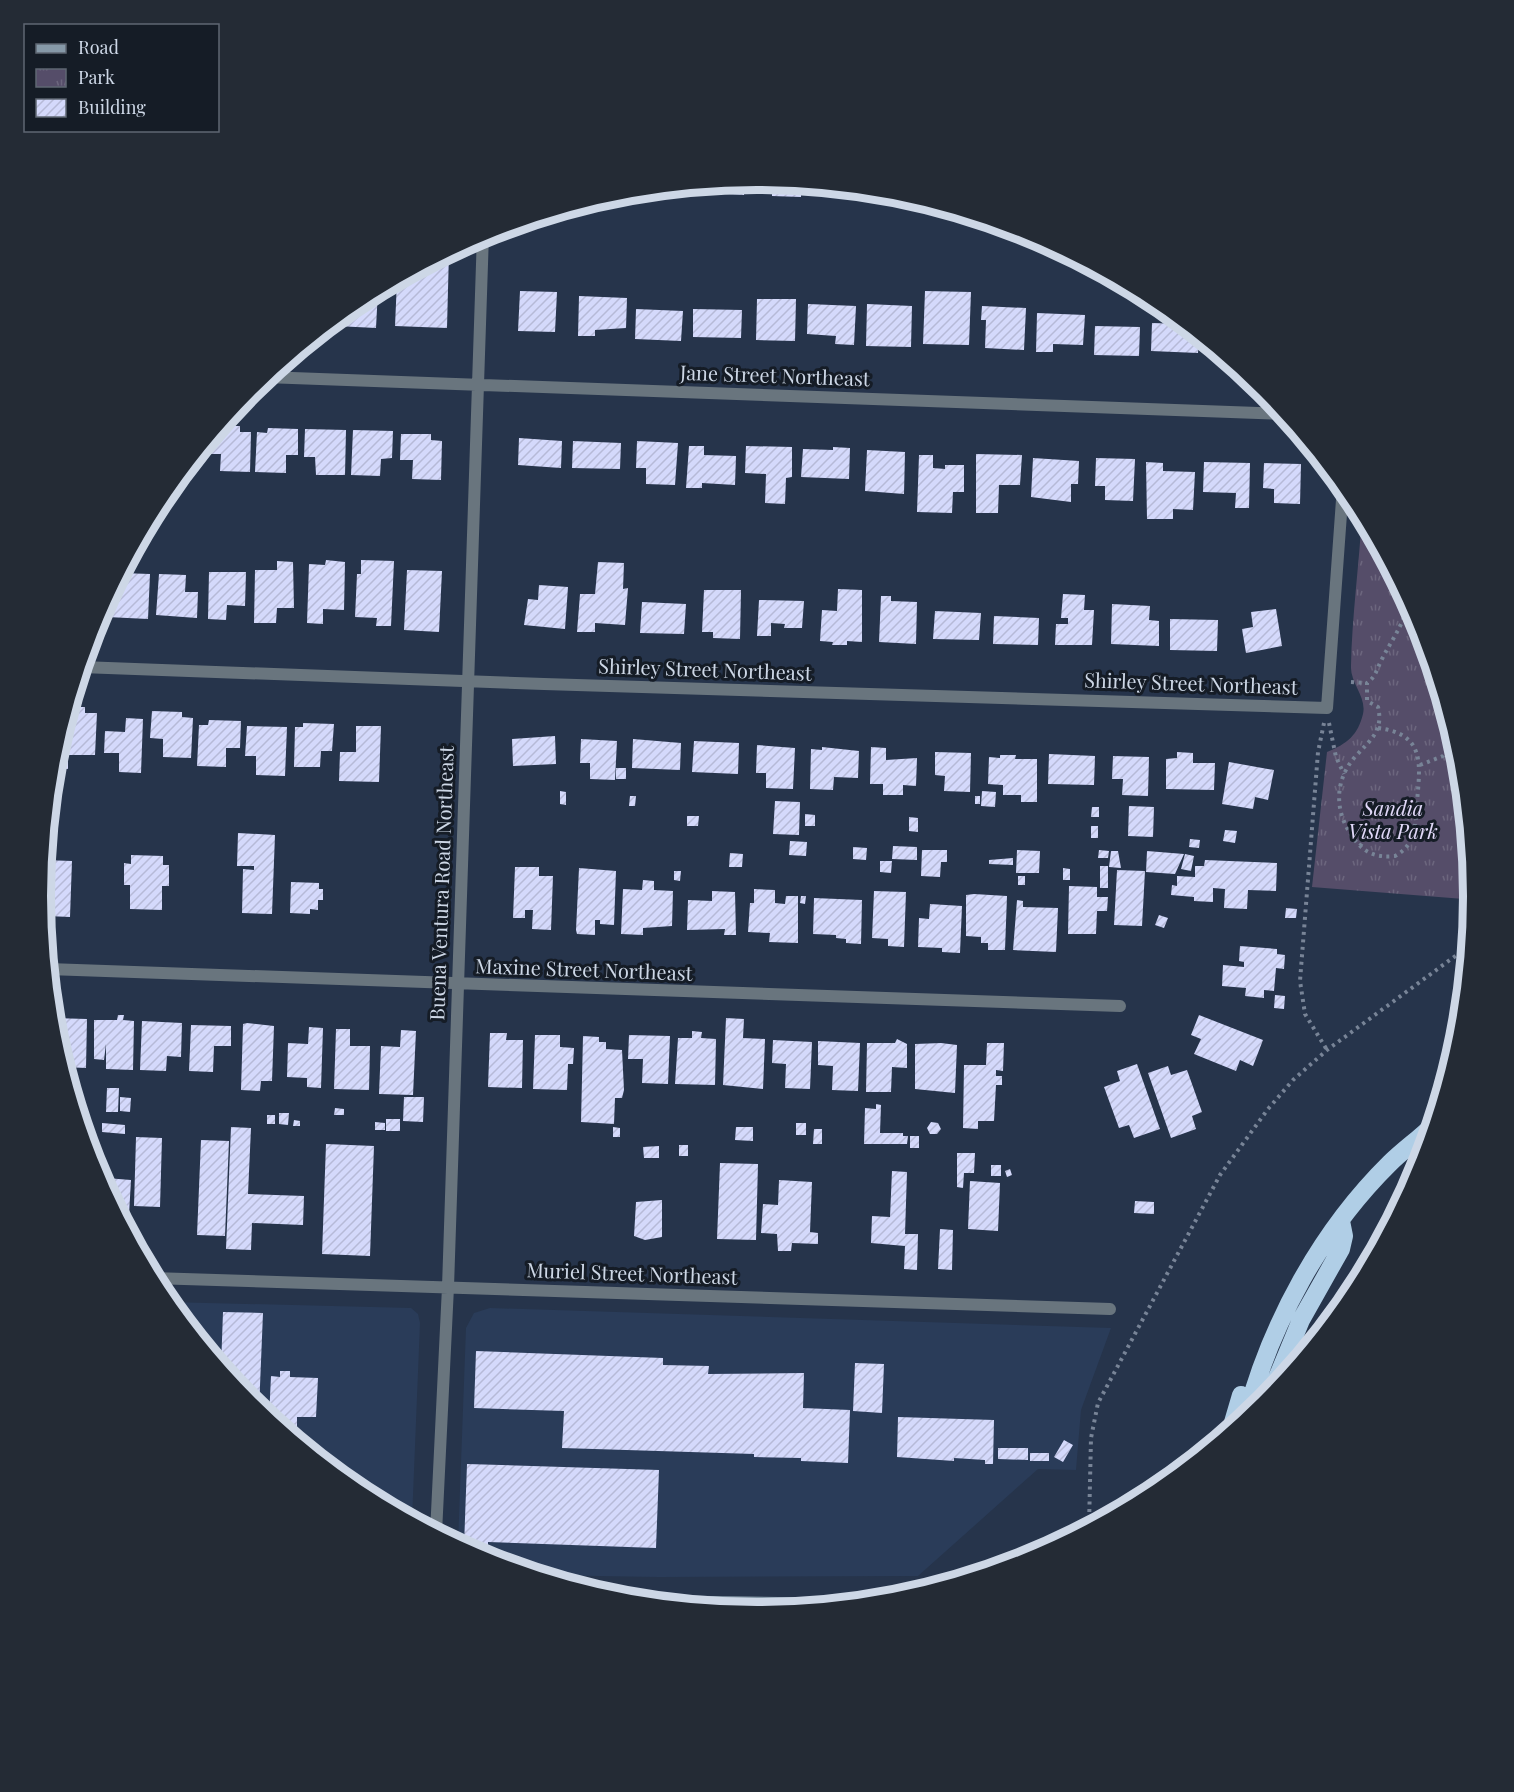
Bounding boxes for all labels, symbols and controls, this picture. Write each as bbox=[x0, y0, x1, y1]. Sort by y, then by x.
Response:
legend bbox=[24, 24, 219, 132]
text: Road bbox=[78, 35, 119, 59]
text: Park bbox=[78, 65, 115, 89]
text: Building bbox=[78, 95, 146, 119]
street label: Jane Street Northeast bbox=[679, 358, 871, 391]
street label: Shirley Street Northeast bbox=[598, 651, 813, 686]
street label: Shirley Street Northeast bbox=[1084, 665, 1299, 700]
street label: Buena Ventura Road Northeast bbox=[422, 744, 459, 1021]
park label: Sandia Vista Park bbox=[1348, 794, 1438, 844]
street label: Maxine Street Northeast bbox=[475, 951, 694, 986]
street label: Muriel Street Northeast bbox=[526, 1255, 739, 1290]

